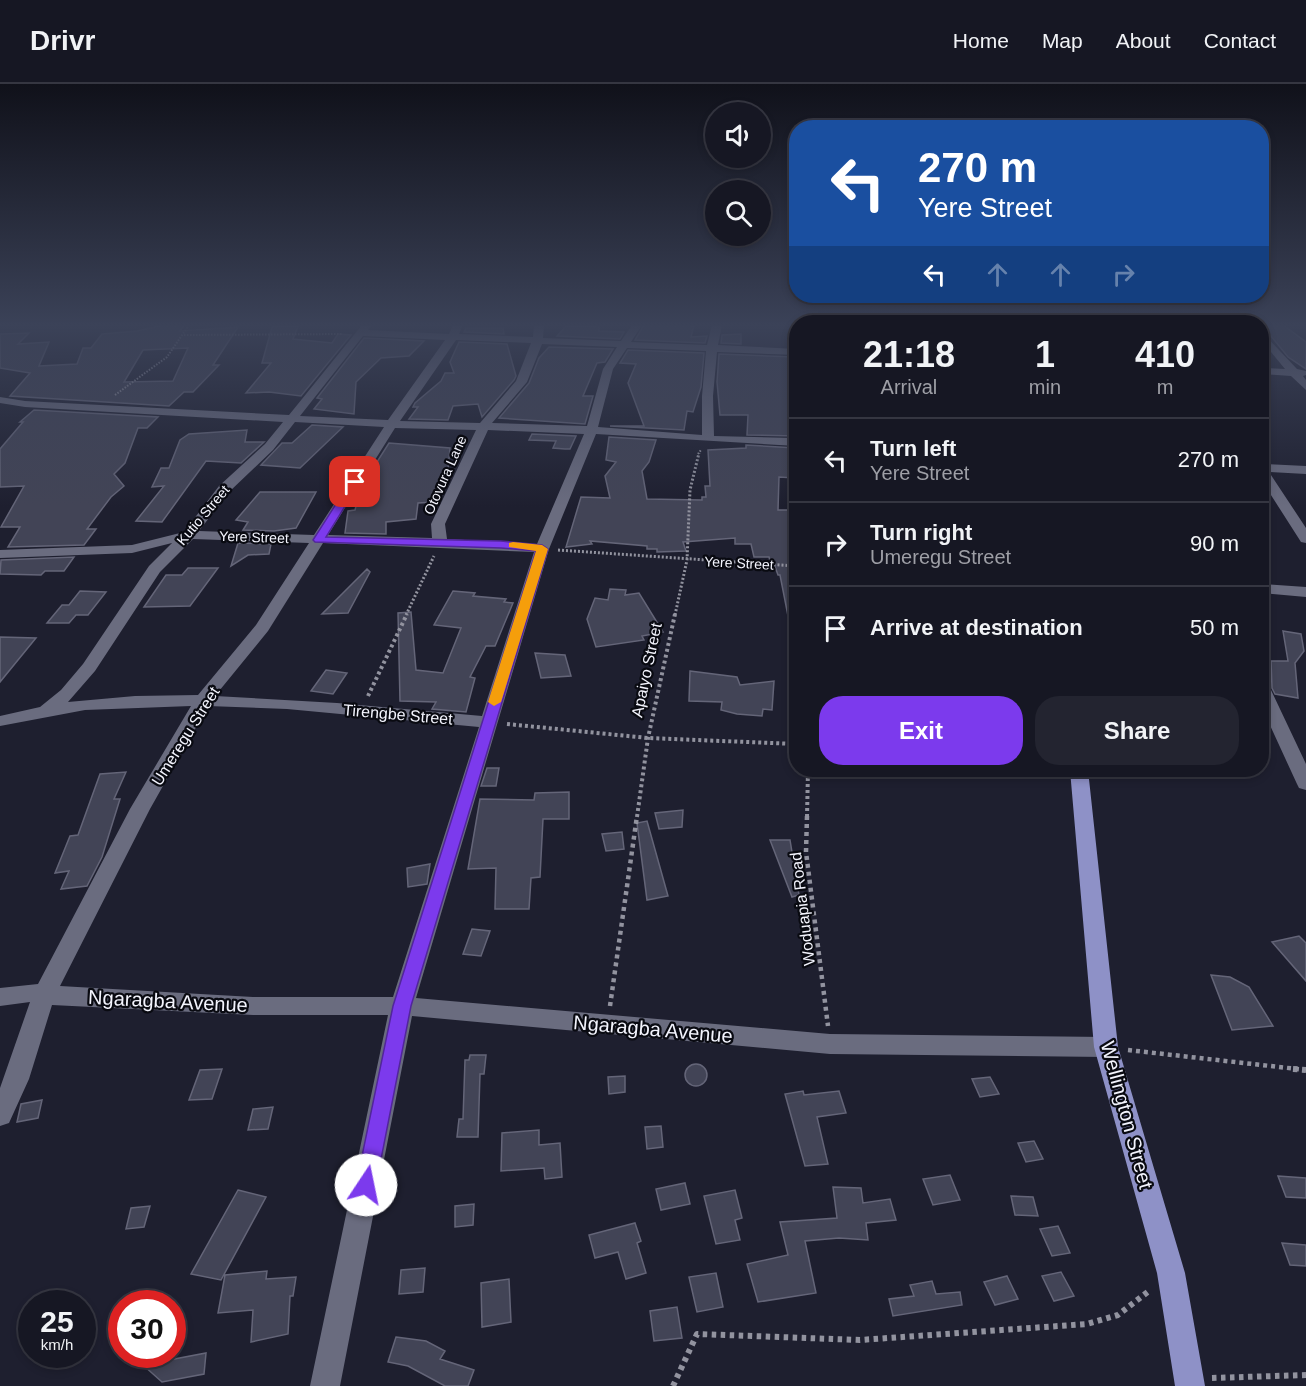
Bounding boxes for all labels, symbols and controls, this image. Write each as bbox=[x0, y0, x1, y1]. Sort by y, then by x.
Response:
text: Drivr bbox=[30, 25, 95, 56]
text: Home bbox=[953, 29, 1009, 52]
text: Map bbox=[1042, 29, 1083, 52]
text: About bbox=[1116, 29, 1171, 52]
text: Contact bbox=[1204, 29, 1276, 52]
map controls bbox=[705, 102, 771, 246]
button: sound bbox=[705, 102, 771, 168]
icon: left bbox=[819, 144, 897, 222]
text: 270 m bbox=[918, 144, 1037, 191]
button: search bbox=[705, 180, 771, 246]
text: Yere Street bbox=[918, 193, 1052, 223]
icon: left bbox=[918, 258, 951, 291]
icon: ahead bbox=[981, 258, 1014, 291]
icon: ahead bbox=[1044, 258, 1077, 291]
icon: right bbox=[1107, 258, 1140, 291]
text: 21:18 bbox=[863, 334, 955, 375]
text: 1 bbox=[1035, 334, 1055, 375]
text: 410 bbox=[1135, 334, 1195, 375]
text: Arrival bbox=[881, 376, 937, 398]
text: min bbox=[1029, 376, 1061, 398]
text: m bbox=[1157, 376, 1173, 398]
street label: Otovura Lane bbox=[420, 433, 470, 517]
text: Turn left bbox=[870, 436, 956, 461]
icon: left bbox=[819, 444, 852, 477]
text: 270 m bbox=[1178, 447, 1239, 472]
pin bbox=[329, 456, 380, 507]
text: Yere Street bbox=[870, 462, 969, 484]
icon: arrive bbox=[338, 465, 371, 498]
street label: Kutio Street bbox=[173, 482, 233, 548]
text: Turn right bbox=[870, 520, 972, 545]
street label: Yere Street bbox=[219, 528, 289, 546]
icon: right bbox=[819, 528, 852, 561]
text: 90 m bbox=[1190, 531, 1239, 556]
text: Umeregu Street bbox=[870, 546, 1011, 568]
street label: Yere Street bbox=[704, 553, 774, 573]
icon: arrive bbox=[819, 612, 852, 645]
text: Arrive at destination bbox=[870, 615, 1083, 640]
text: 50 m bbox=[1190, 615, 1239, 640]
street label: Apaiyo Street bbox=[628, 621, 665, 719]
street label: Umeregu Street bbox=[148, 683, 223, 789]
button: Exit bbox=[819, 696, 1023, 765]
button: Share bbox=[1035, 696, 1239, 765]
street label: Tirengbe Street bbox=[343, 701, 454, 728]
street label: Woduapia Road bbox=[787, 851, 818, 967]
street label: Ngaragba Avenue bbox=[88, 986, 248, 1016]
street label: Ngaragba Avenue bbox=[572, 1011, 734, 1047]
street label: Wellington Street bbox=[1097, 1039, 1157, 1192]
position arrow bbox=[334, 1153, 398, 1217]
speed limit sign: 30 bbox=[108, 1290, 186, 1368]
text: 25 bbox=[40, 1305, 74, 1338]
text: km/h bbox=[41, 1336, 73, 1353]

